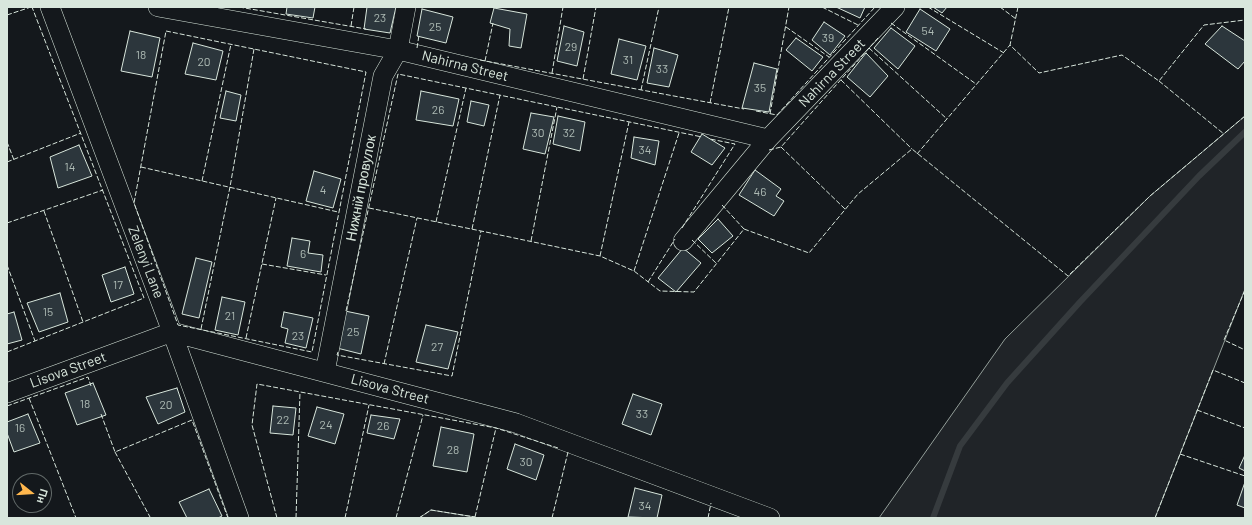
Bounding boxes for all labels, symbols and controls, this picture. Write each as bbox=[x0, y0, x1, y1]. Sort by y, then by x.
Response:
house number: 23 bbox=[374, 11, 386, 25]
house number: 25 bbox=[429, 20, 441, 34]
house number: 54 bbox=[922, 24, 934, 38]
house number: 39 bbox=[822, 31, 834, 45]
street label: Nahirna Street bbox=[795, 35, 869, 111]
house number: 29 bbox=[565, 40, 577, 54]
street label: Nahirna Street bbox=[420, 47, 510, 85]
house number: 18 bbox=[136, 48, 146, 62]
house number: 31 bbox=[623, 53, 633, 67]
house number: 20 bbox=[197, 55, 211, 69]
house number: 33 bbox=[656, 62, 668, 76]
house number: 35 bbox=[754, 81, 766, 95]
house number: 26 bbox=[432, 103, 444, 117]
house number: 30 bbox=[532, 126, 544, 140]
house number: 32 bbox=[563, 126, 575, 140]
street label: Нижній провулок bbox=[342, 133, 380, 243]
house number: 34 bbox=[639, 143, 651, 157]
house number: 14 bbox=[65, 160, 75, 174]
house number: 4 bbox=[320, 183, 326, 197]
house number: 46 bbox=[754, 185, 766, 199]
street label: Zelenyi Lane bbox=[125, 223, 167, 301]
house number: 6 bbox=[300, 247, 306, 261]
house number: 17 bbox=[113, 278, 123, 292]
house number: 15 bbox=[43, 305, 53, 319]
house number: 21 bbox=[225, 309, 235, 323]
house number: 25 bbox=[347, 325, 359, 339]
house number: 23 bbox=[292, 329, 304, 343]
house number: 27 bbox=[431, 340, 443, 354]
street label: Lisova Street bbox=[27, 348, 109, 392]
street label: Lisova Street bbox=[349, 370, 431, 408]
house number: 18 bbox=[80, 397, 90, 411]
house number: 20 bbox=[159, 398, 173, 412]
house number: 33 bbox=[636, 407, 648, 421]
house number: 22 bbox=[277, 413, 289, 427]
house number: 24 bbox=[319, 418, 333, 432]
house number: 26 bbox=[377, 419, 389, 433]
house number: 16 bbox=[15, 421, 25, 435]
house number: 28 bbox=[447, 443, 459, 457]
house number: 30 bbox=[520, 455, 532, 469]
north arrow bbox=[12, 473, 52, 513]
text: Пн bbox=[35, 487, 51, 505]
house number: 34 bbox=[639, 499, 651, 513]

